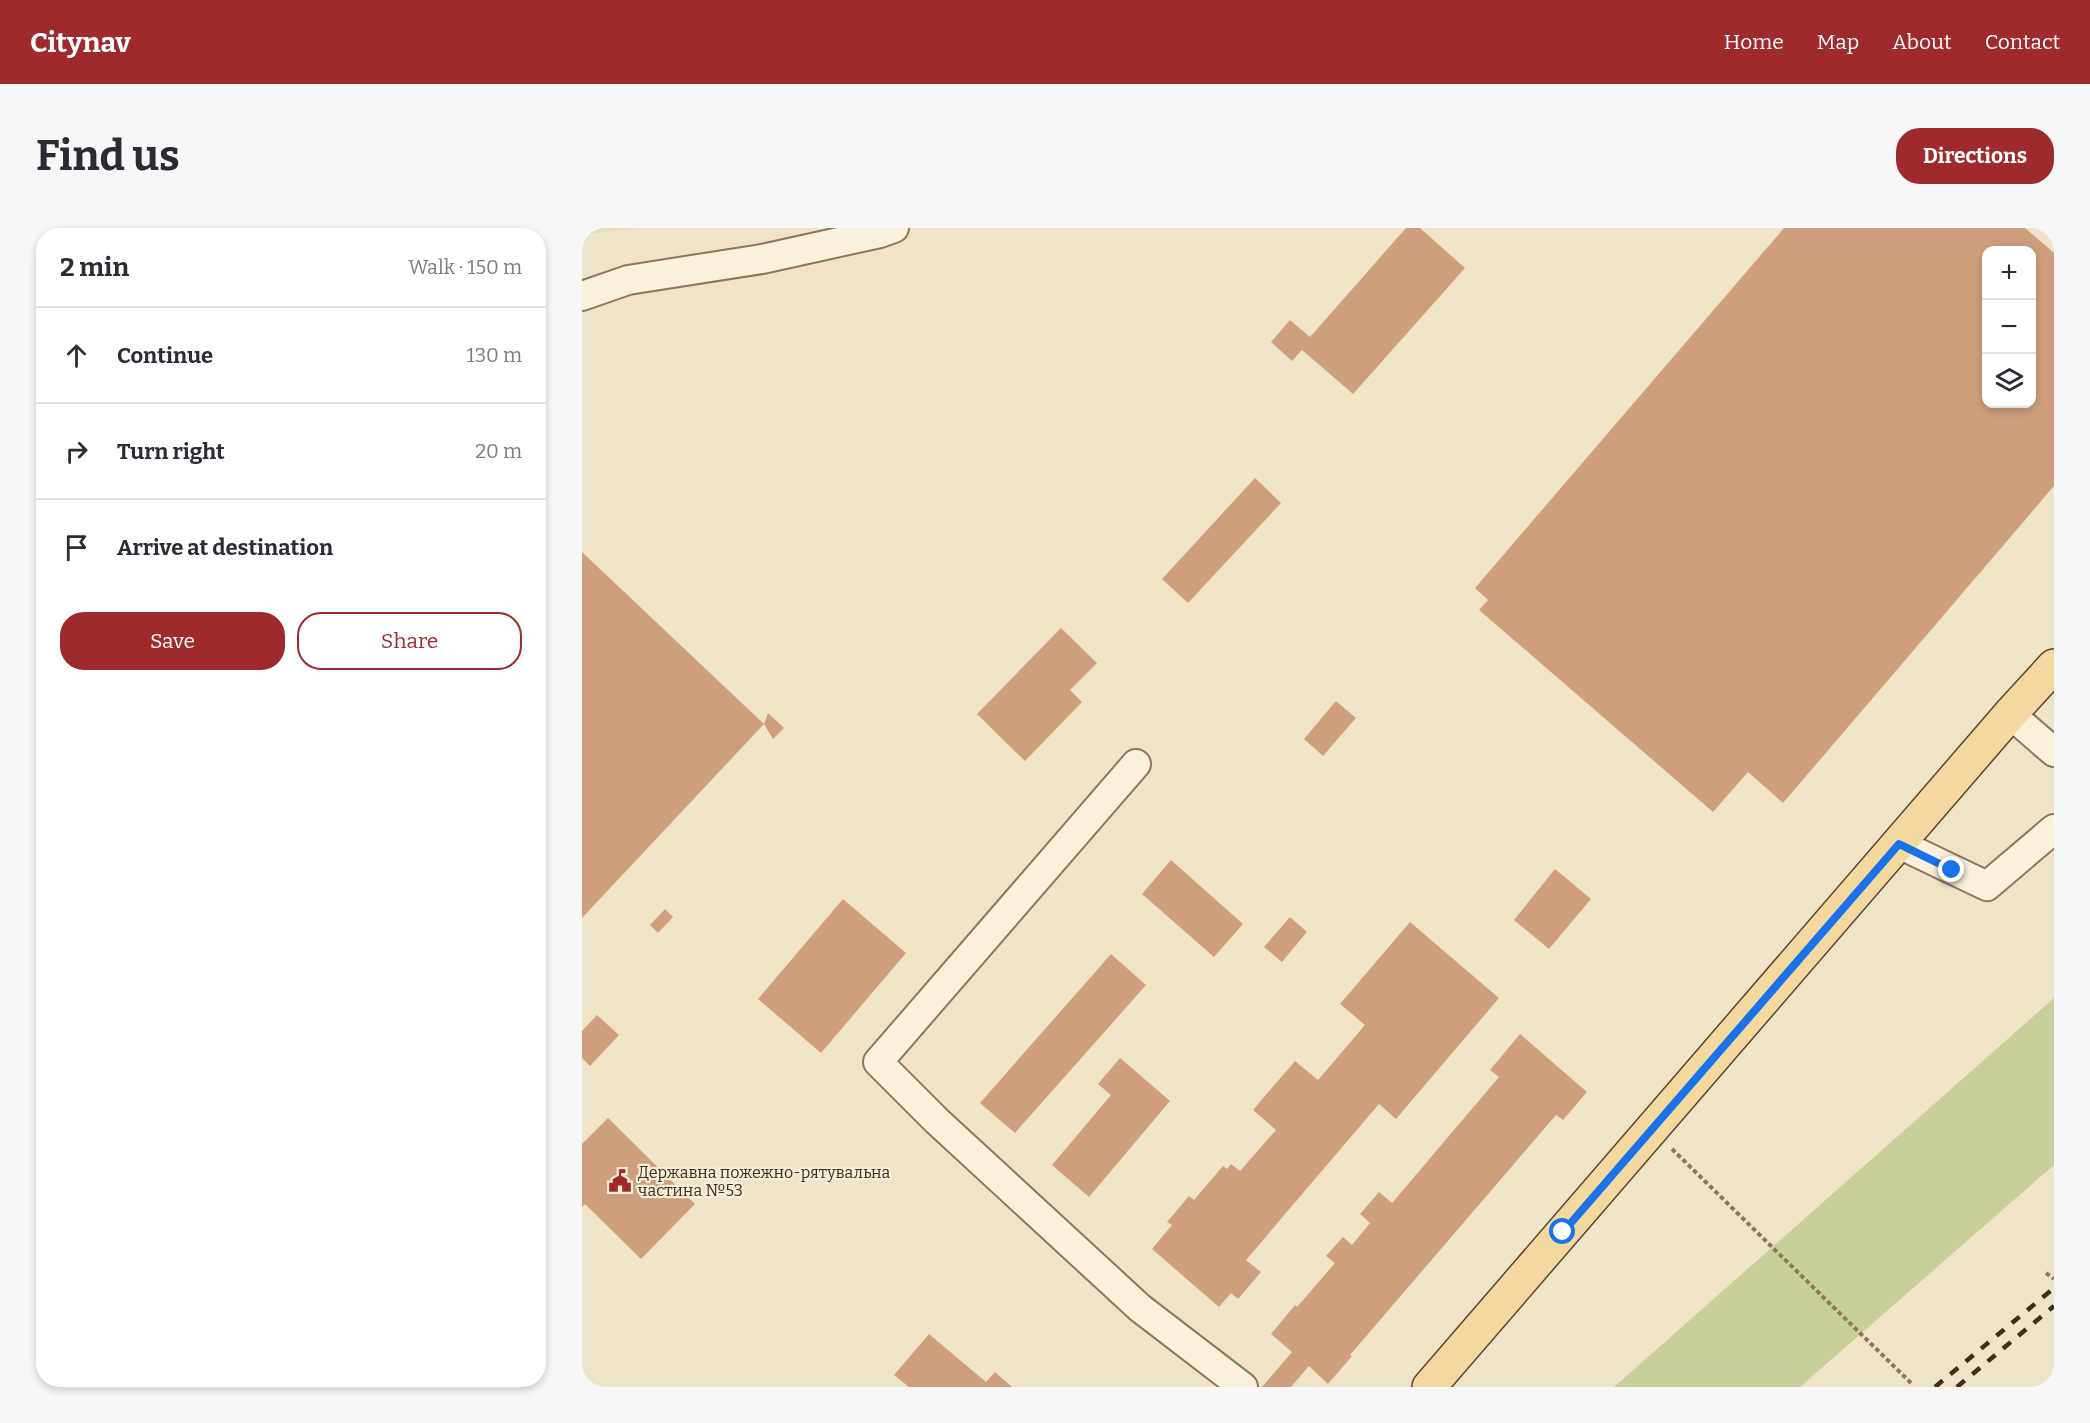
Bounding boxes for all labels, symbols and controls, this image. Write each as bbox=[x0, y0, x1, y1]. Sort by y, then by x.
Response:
text: Citynav bbox=[30, 26, 131, 59]
text: Home bbox=[1724, 29, 1784, 55]
text: Map bbox=[1817, 29, 1859, 55]
text: About bbox=[1892, 29, 1952, 55]
text: Contact bbox=[1985, 29, 2060, 55]
button: Directions bbox=[1896, 128, 2054, 184]
text: Find us bbox=[36, 131, 180, 181]
map controls bbox=[1982, 246, 2036, 408]
button: + bbox=[1982, 246, 2036, 300]
text: 2 min bbox=[60, 252, 129, 283]
text: Walk · 150 m bbox=[408, 255, 522, 279]
button: − bbox=[1982, 300, 2036, 354]
icon: ahead bbox=[60, 339, 93, 372]
text: Continue bbox=[117, 342, 213, 369]
text: 130 m bbox=[467, 343, 522, 367]
button: layers bbox=[1982, 354, 2036, 408]
icon: right bbox=[60, 435, 93, 468]
text: Turn right bbox=[117, 438, 225, 465]
text: 20 m bbox=[475, 439, 522, 463]
icon: arrive bbox=[60, 531, 93, 564]
text: Arrive at destination bbox=[117, 534, 333, 561]
button: Save bbox=[60, 612, 285, 670]
button: Share bbox=[297, 612, 522, 670]
route end bbox=[1938, 856, 1964, 882]
place label: Державна пожежно-рятувальна частина №53 bbox=[637, 1163, 891, 1200]
public building icon: Державна пожежно-рятувальна частина №53 bbox=[607, 1168, 633, 1194]
route start bbox=[1549, 1218, 1575, 1244]

